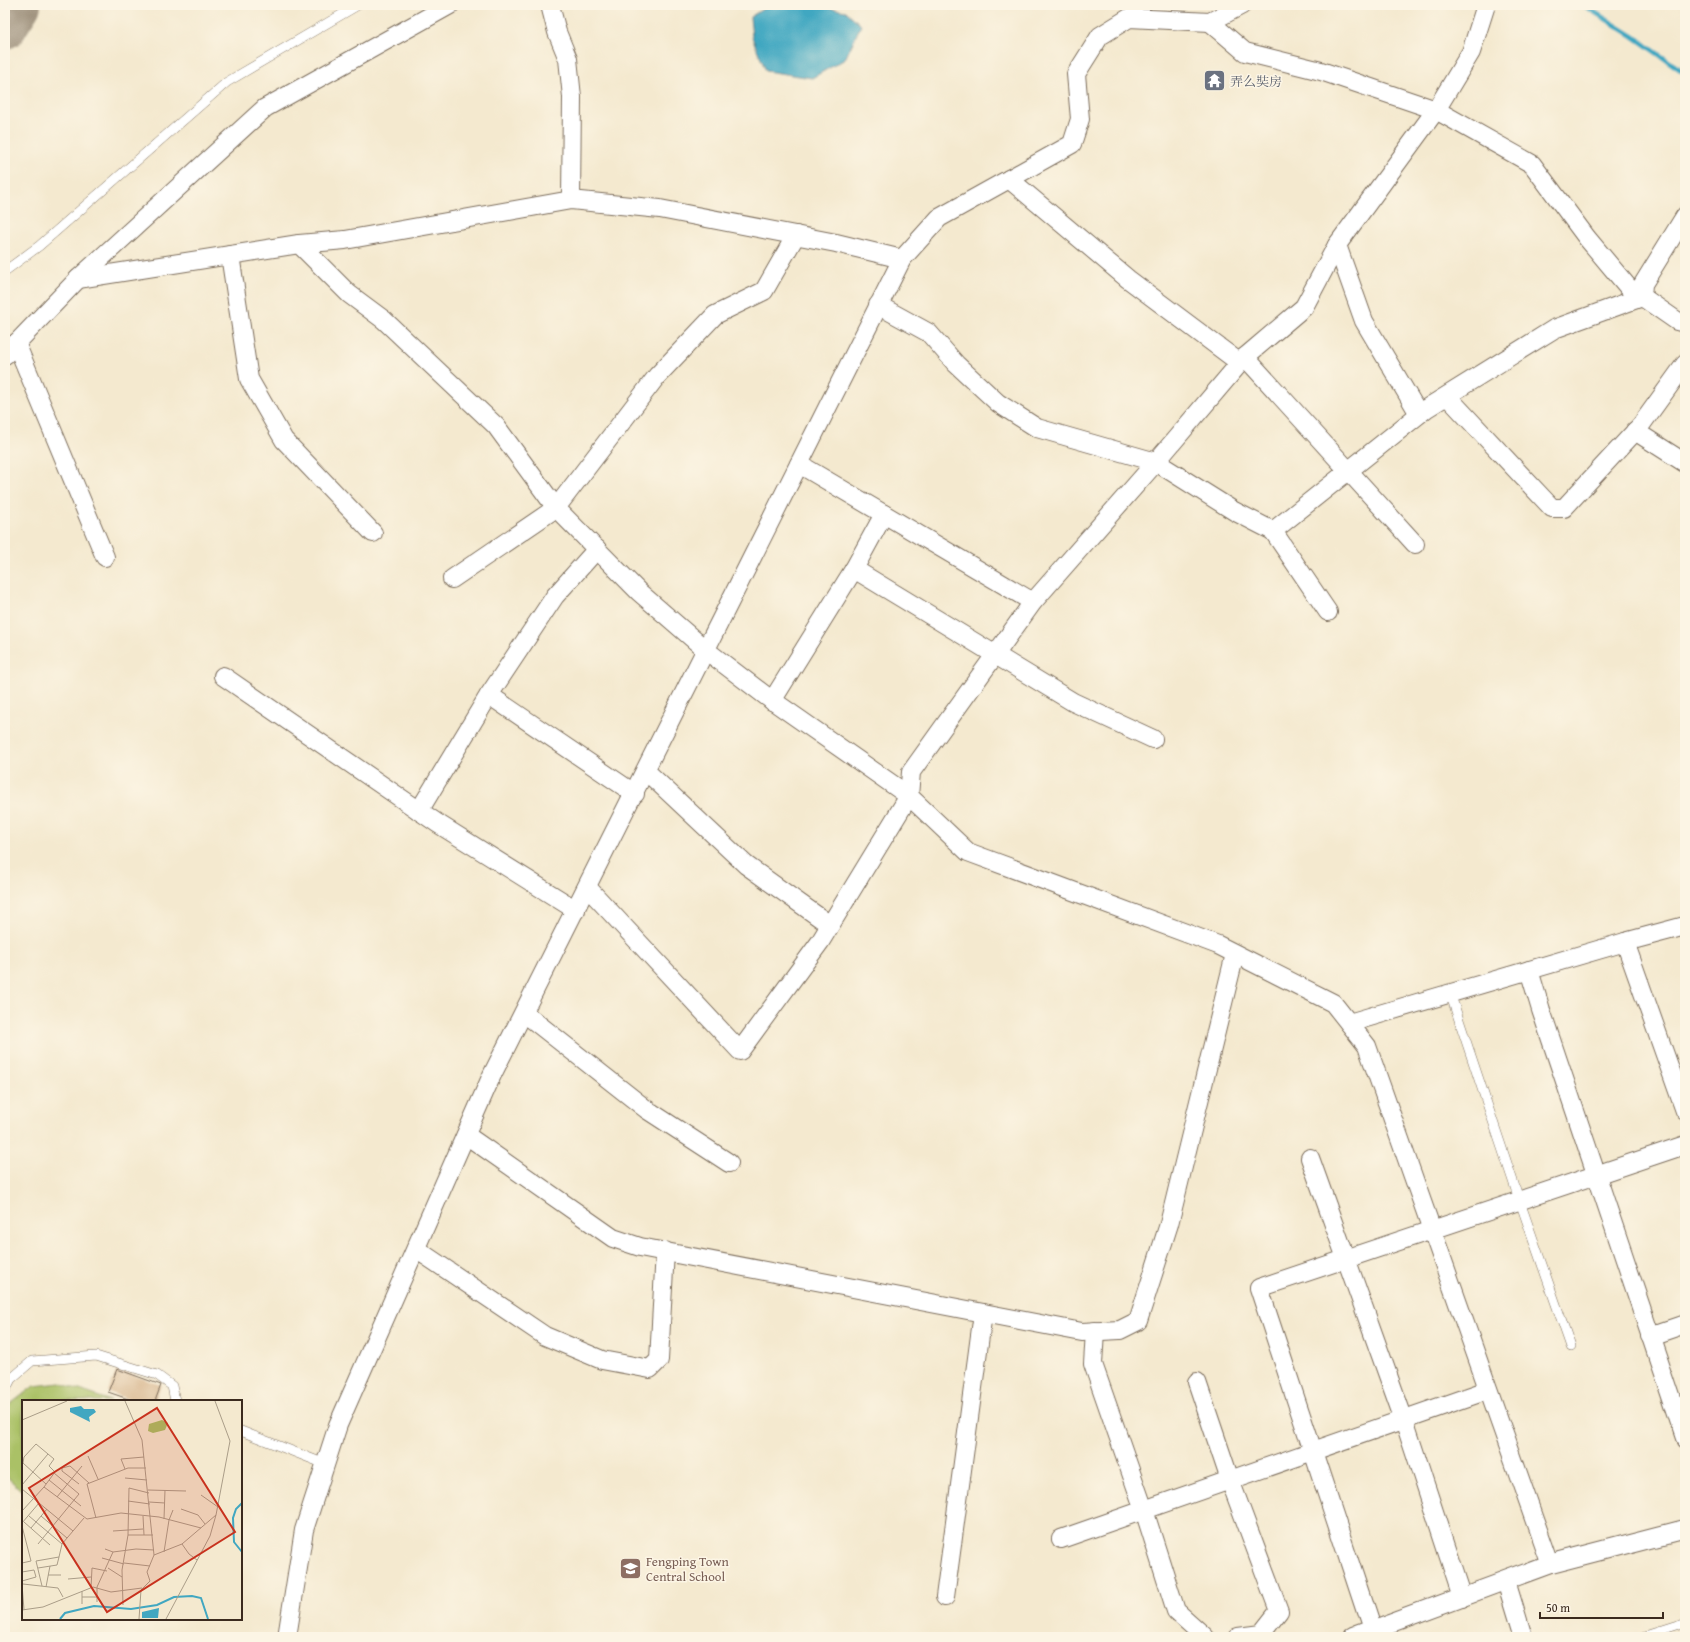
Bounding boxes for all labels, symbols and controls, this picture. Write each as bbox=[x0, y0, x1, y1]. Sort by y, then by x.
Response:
temple icon: 弄么奘房 bbox=[1202, 68, 1228, 94]
place label: 弄么奘房 bbox=[1230, 72, 1282, 91]
inset map bbox=[22, 1400, 242, 1620]
place label: Fengping Town Central School bbox=[646, 1552, 729, 1586]
school or university icon: Fengping Town Central School bbox=[617, 1555, 643, 1581]
scale bar bbox=[1540, 1594, 1663, 1620]
text: 50 m bbox=[1546, 1599, 1570, 1616]

